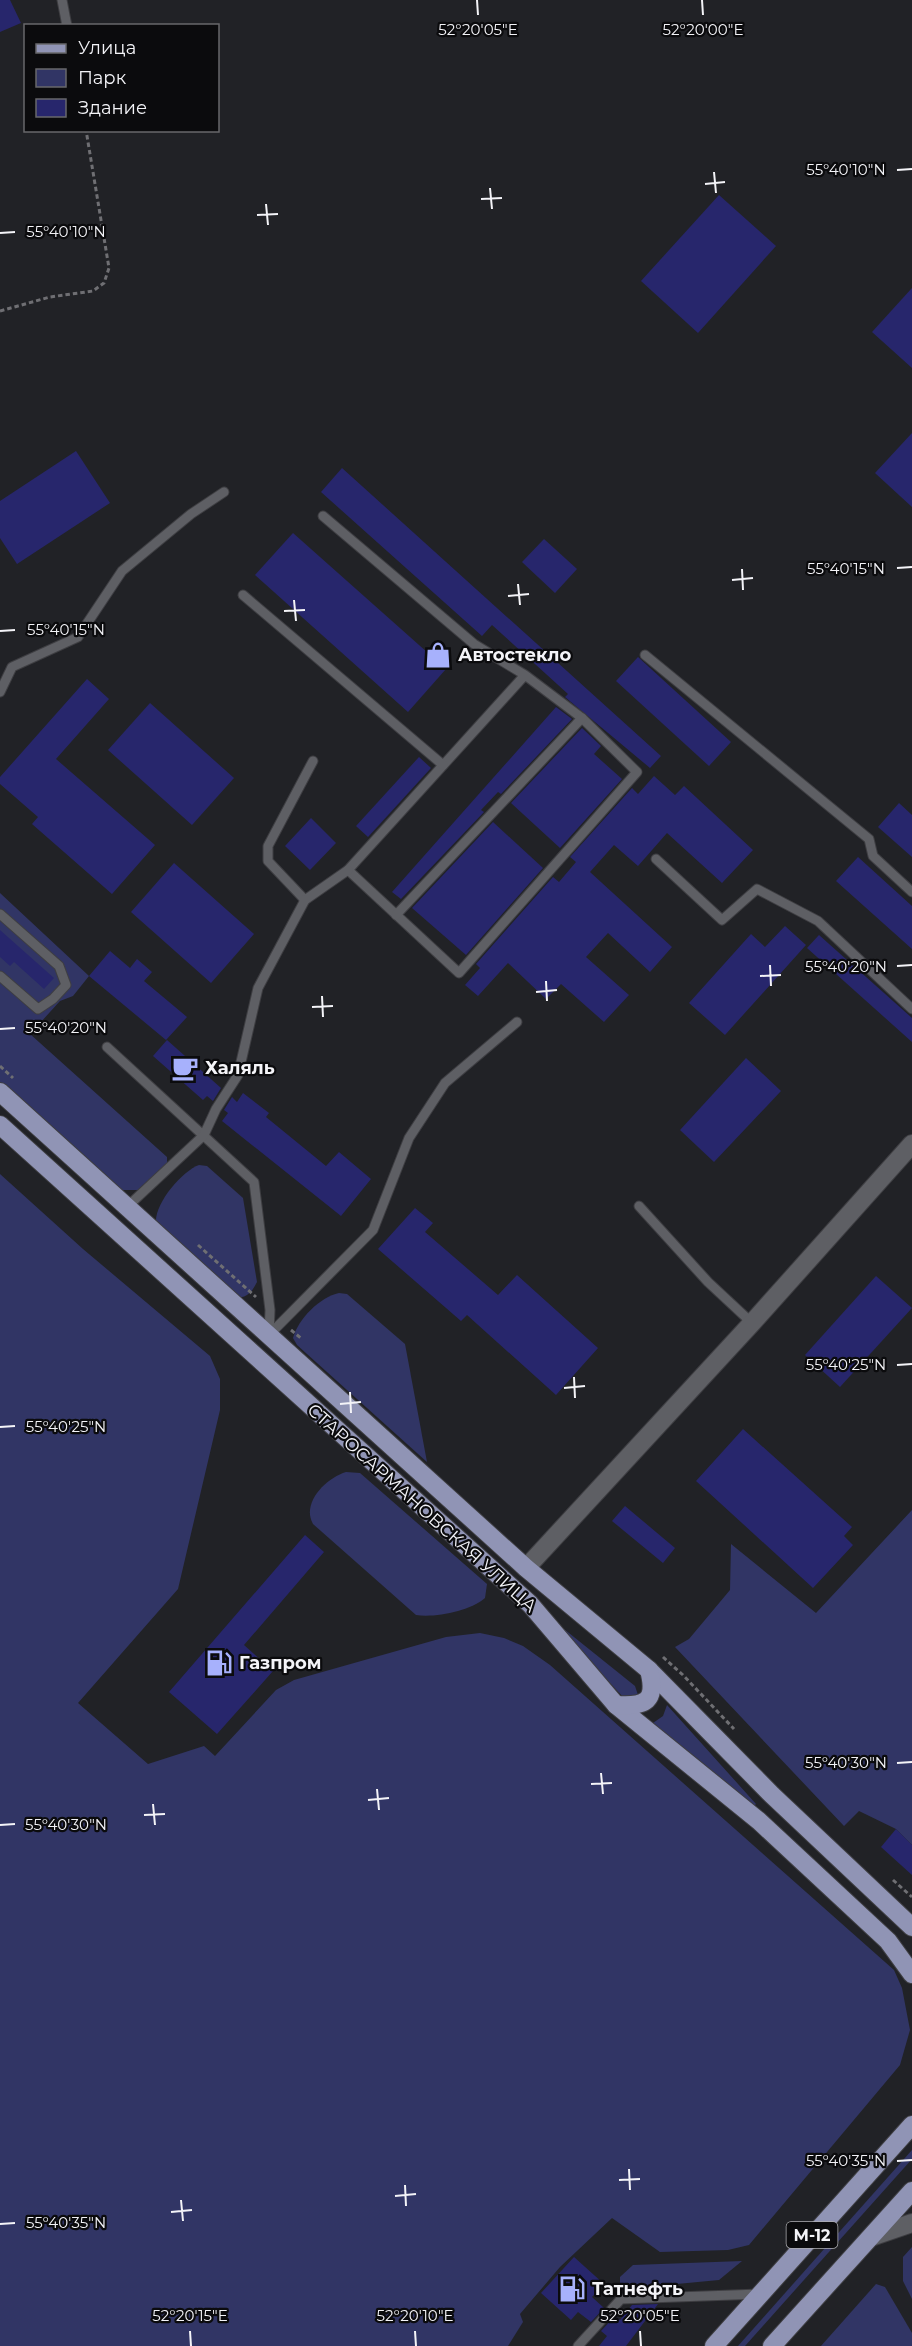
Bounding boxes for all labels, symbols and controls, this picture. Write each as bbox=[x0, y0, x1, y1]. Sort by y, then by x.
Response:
text: 52°20'05"E bbox=[438, 20, 518, 39]
text: 52°20'00"E bbox=[663, 20, 743, 39]
legend bbox=[24, 24, 219, 132]
text: Улица bbox=[78, 37, 136, 59]
text: Парк bbox=[78, 67, 127, 89]
text: Здание bbox=[78, 97, 147, 119]
text: 55°40'10"N bbox=[806, 160, 886, 179]
text: 55°40'10"N bbox=[26, 222, 106, 241]
text: 55°40'15"N bbox=[807, 559, 885, 578]
text: 55°40'15"N bbox=[27, 620, 105, 639]
shop icon: Автостекло bbox=[423, 640, 453, 670]
place label: Автостекло bbox=[458, 644, 572, 666]
text: 55°40'20"N bbox=[805, 957, 887, 976]
text: 55°40'20"N bbox=[25, 1018, 107, 1037]
cafe icon: Халяль bbox=[170, 1053, 200, 1083]
place label: Халяль bbox=[205, 1057, 275, 1079]
text: 55°40'25"N bbox=[806, 1355, 886, 1374]
street label: СТАРОСАРМАНОВСКАЯ УЛИЦА bbox=[303, 1399, 542, 1617]
text: 55°40'25"N bbox=[26, 1417, 106, 1436]
fuel station icon: Газпром bbox=[204, 1648, 234, 1678]
place label: Газпром bbox=[239, 1652, 321, 1674]
text: 55°40'30"N bbox=[805, 1753, 887, 1772]
text: 55°40'30"N bbox=[25, 1815, 107, 1834]
text: 55°40'35"N bbox=[806, 2151, 886, 2170]
text: 55°40'35"N bbox=[26, 2213, 106, 2232]
road number: М-12 bbox=[786, 2222, 838, 2248]
fuel station icon: Татнефть bbox=[557, 2274, 587, 2304]
place label: Татнефть bbox=[592, 2278, 683, 2300]
text: 52°20'15"E bbox=[152, 2306, 228, 2325]
text: 52°20'10"E bbox=[376, 2306, 454, 2325]
text: 52°20'05"E bbox=[600, 2306, 680, 2325]

